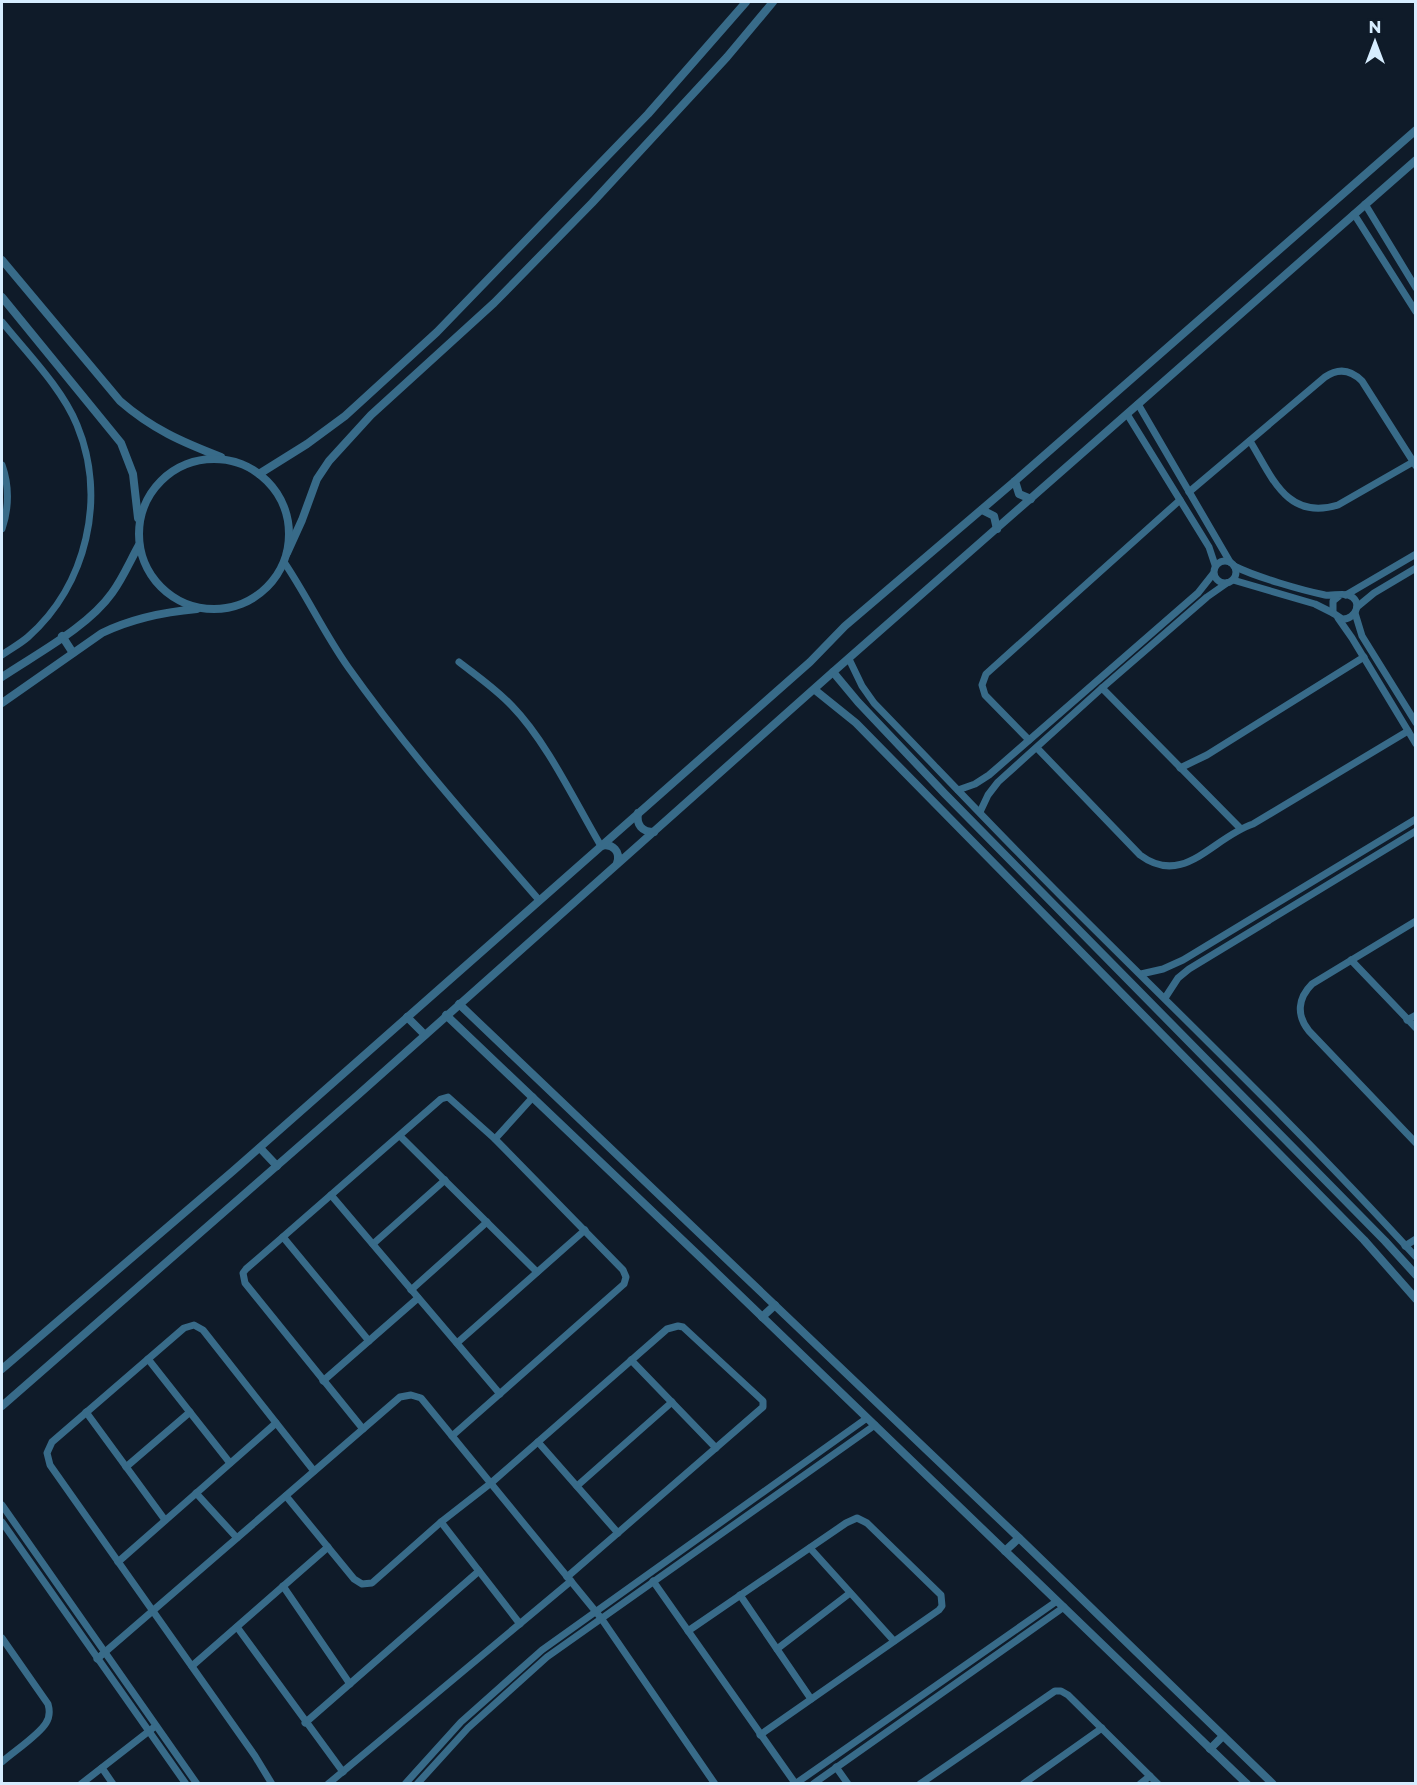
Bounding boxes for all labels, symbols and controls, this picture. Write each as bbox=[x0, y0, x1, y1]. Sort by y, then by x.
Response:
north arrow bbox=[1345, 12, 1405, 72]
text: N bbox=[1369, 18, 1381, 37]

